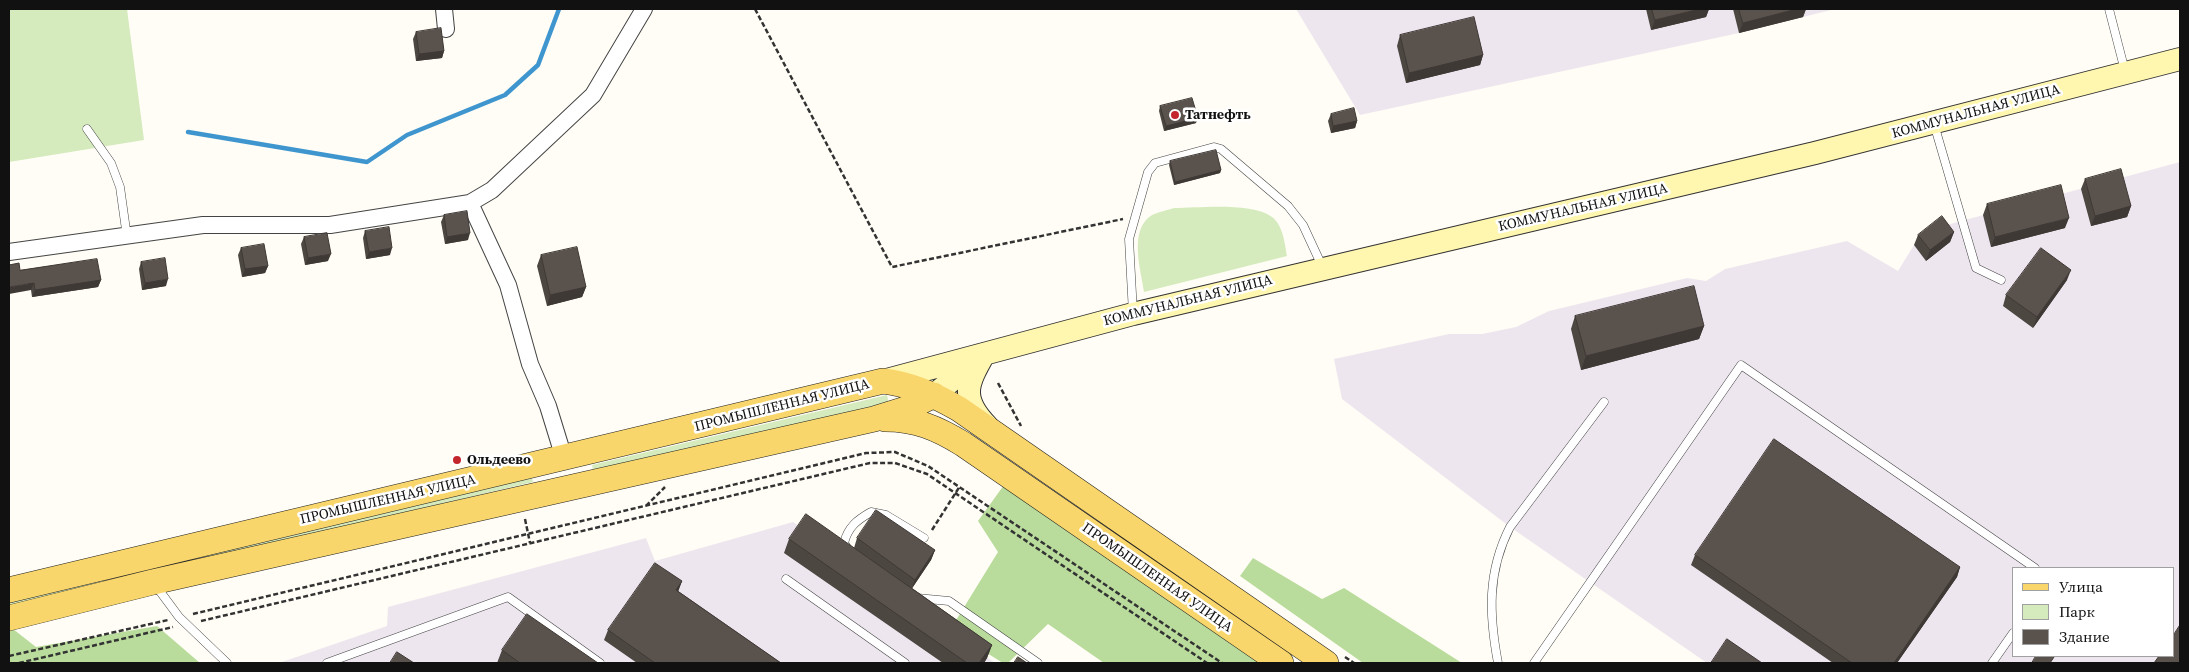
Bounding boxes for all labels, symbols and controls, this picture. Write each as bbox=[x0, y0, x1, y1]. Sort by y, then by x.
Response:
street label: КОММУНАЛЬНАЯ УЛИЦА bbox=[1890, 81, 2062, 143]
place label: Татнефть bbox=[1185, 107, 1251, 123]
marker: Татнефть bbox=[1169, 109, 1181, 121]
street label: КОММУНАЛЬНАЯ УЛИЦА bbox=[1497, 180, 1669, 236]
street label: КОММУНАЛЬНАЯ УЛИЦА bbox=[1102, 272, 1274, 330]
street label: ПРОМЫШЛЕННАЯ УЛИЦА bbox=[693, 376, 871, 436]
place label: Ольдеево bbox=[467, 452, 531, 468]
marker: Ольдеево bbox=[451, 454, 463, 466]
street label: ПРОМЫШЛЕННАЯ УЛИЦА bbox=[299, 472, 477, 528]
street label: ПРОМЫШЛЕННАЯ УЛИЦА bbox=[1079, 520, 1235, 636]
legend bbox=[2012, 567, 2174, 657]
text: Улица bbox=[2059, 576, 2103, 597]
text: Парк bbox=[2059, 601, 2095, 622]
text: Здание bbox=[2059, 626, 2110, 647]

